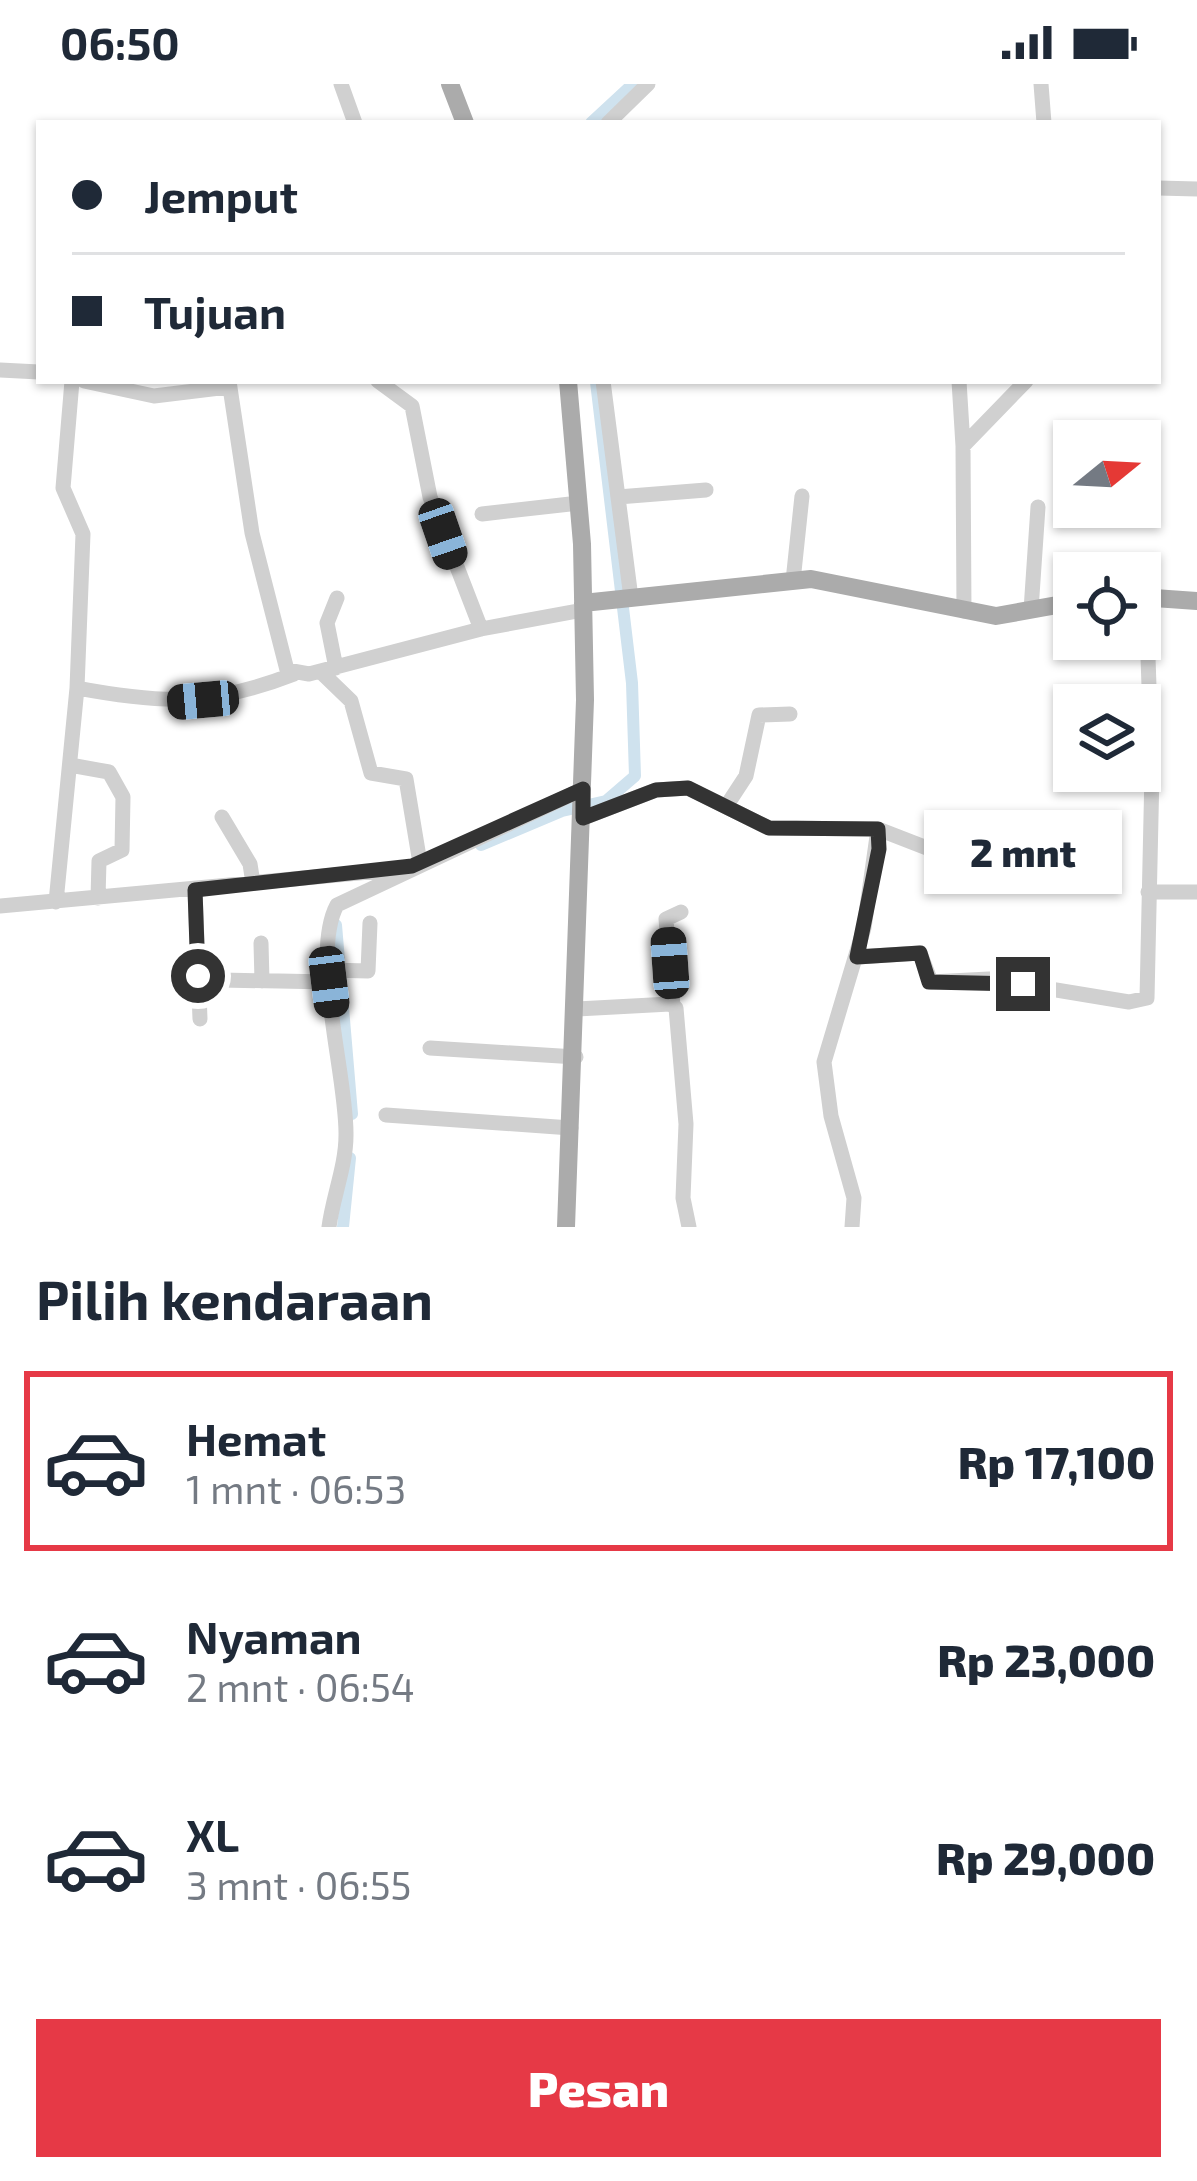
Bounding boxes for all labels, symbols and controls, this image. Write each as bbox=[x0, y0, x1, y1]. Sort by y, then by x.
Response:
text: 06:50 bbox=[60, 15, 180, 69]
text: Jemput bbox=[144, 168, 298, 222]
text: Tujuan bbox=[144, 284, 286, 338]
north arrow bbox=[1053, 420, 1161, 528]
map controls bbox=[1053, 420, 1161, 792]
car bbox=[414, 494, 472, 574]
button: locate bbox=[1053, 552, 1161, 660]
car bbox=[166, 679, 240, 721]
button: layers bbox=[1053, 684, 1161, 792]
callout: 2 mnt bbox=[924, 810, 1122, 894]
text: 2 mnt bbox=[970, 828, 1076, 875]
car bbox=[650, 926, 690, 1000]
car bbox=[307, 944, 351, 1020]
route start bbox=[171, 949, 225, 1003]
route end bbox=[996, 957, 1050, 1011]
text: Pilih kendaraan bbox=[36, 1266, 433, 1331]
icon: car bbox=[42, 1407, 150, 1515]
text: Hemat bbox=[186, 1411, 326, 1465]
text: Rp 17,100 bbox=[958, 1434, 1155, 1488]
text: 1 mnt · 06:53 bbox=[186, 1465, 406, 1512]
icon: car bbox=[42, 1605, 150, 1713]
text: Nyaman bbox=[186, 1609, 362, 1663]
text: Rp 23,000 bbox=[937, 1632, 1155, 1686]
text: 2 mnt · 06:54 bbox=[186, 1663, 415, 1710]
icon: car bbox=[42, 1803, 150, 1911]
text: XL bbox=[186, 1807, 239, 1861]
text: Rp 29,000 bbox=[936, 1830, 1155, 1884]
text: 3 mnt · 06:55 bbox=[186, 1861, 412, 1908]
button: Pesan bbox=[36, 2019, 1161, 2157]

